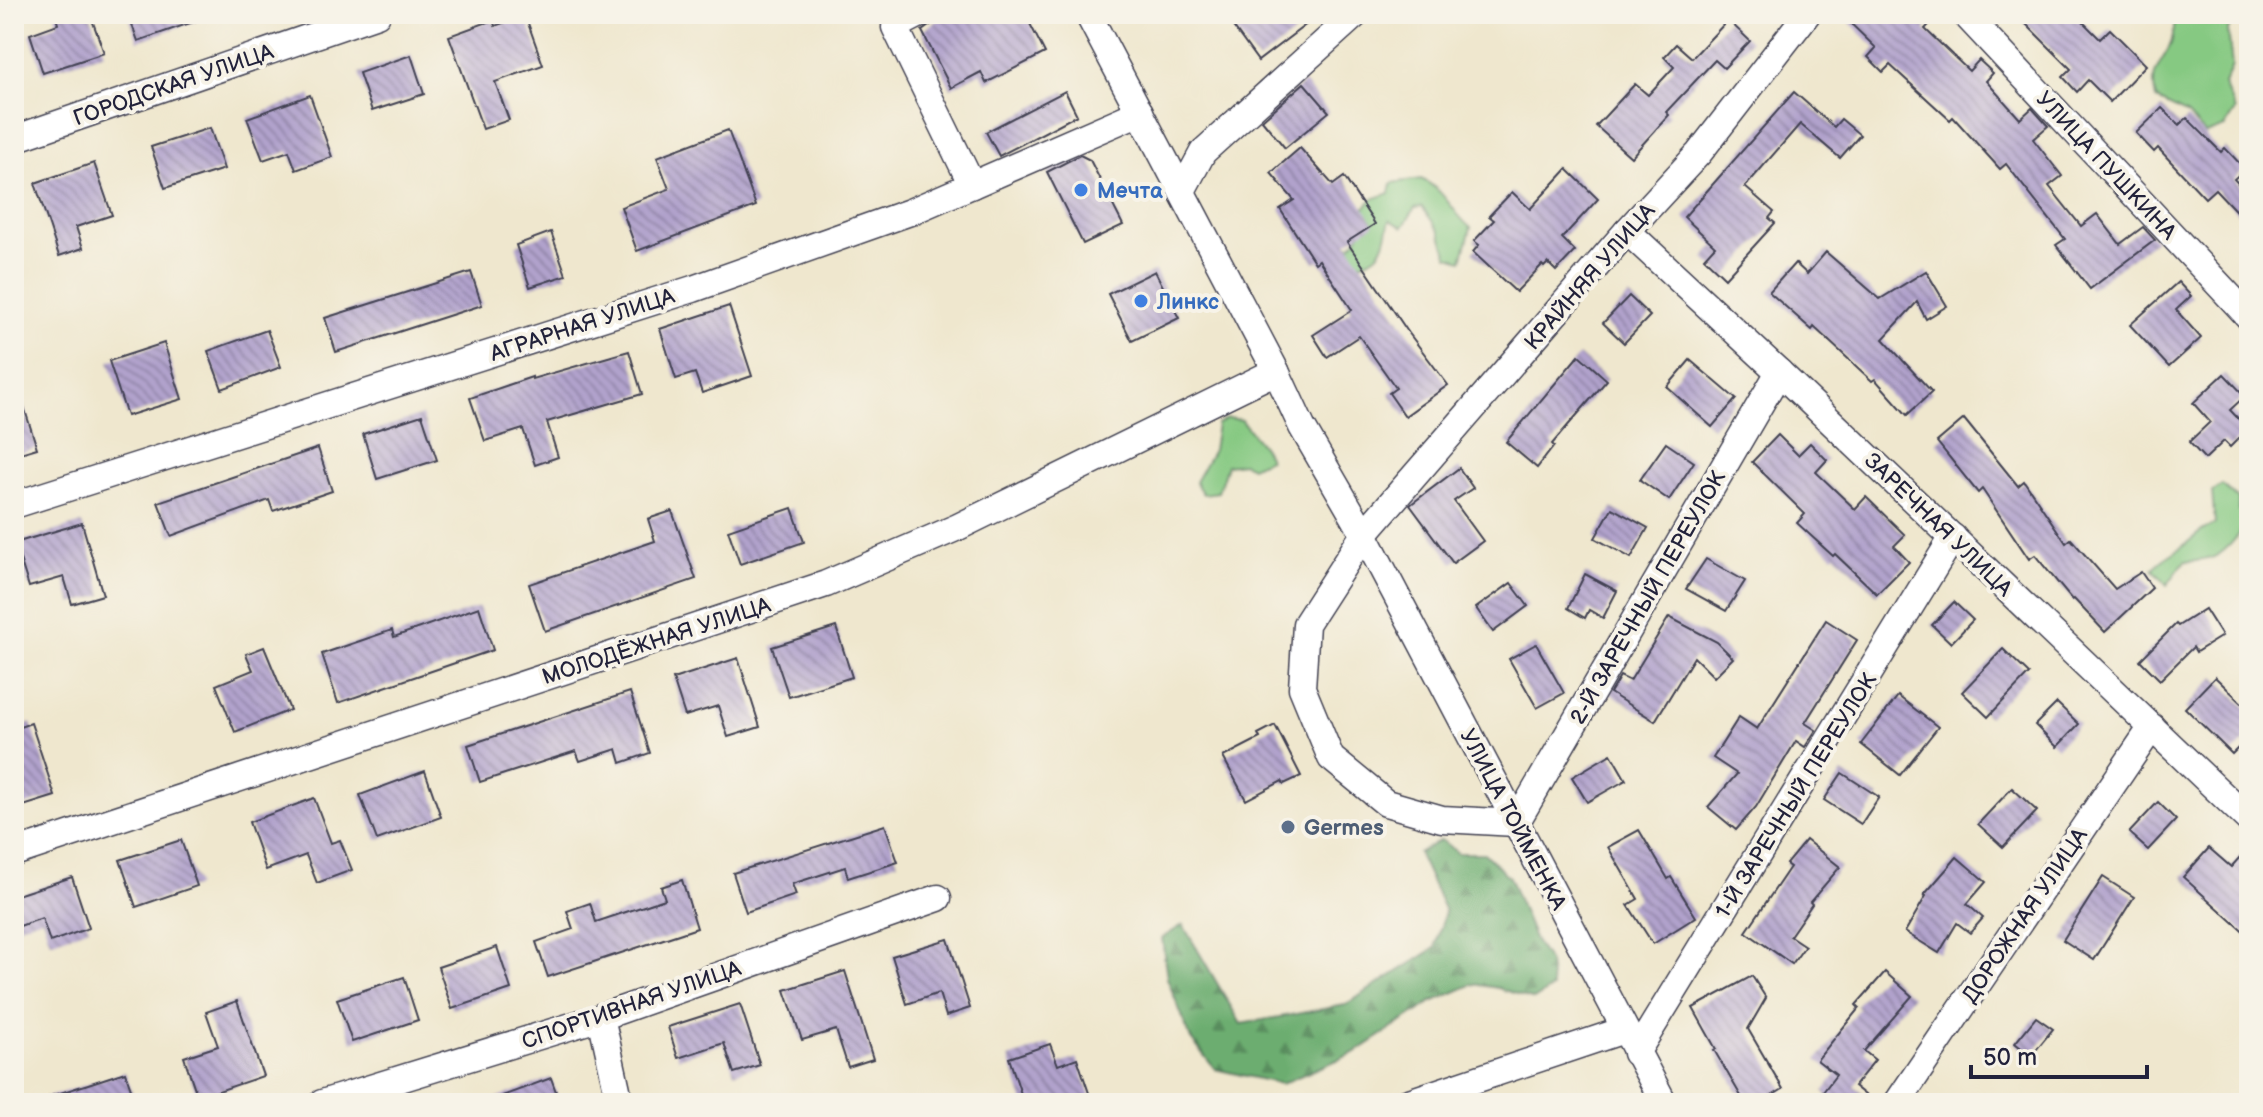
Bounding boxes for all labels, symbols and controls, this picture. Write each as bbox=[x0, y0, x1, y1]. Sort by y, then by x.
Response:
street label: ГОРОДСКАЯ УЛИЦА bbox=[70, 38, 278, 132]
street label: УЛИЦА ПУШКИНА bbox=[2030, 86, 2182, 246]
place label: Мечта bbox=[1097, 178, 1163, 205]
marker: Мечта bbox=[1072, 181, 1090, 199]
street label: КРАЙНЯЯ УЛИЦА bbox=[1519, 198, 1662, 356]
street label: АГРАРНАЯ УЛИЦА bbox=[486, 283, 679, 368]
place label: Линкс bbox=[1156, 289, 1219, 316]
marker: Линкс bbox=[1132, 292, 1150, 310]
street label: ЗАРЕЧНАЯ УЛИЦА bbox=[1858, 448, 2018, 603]
street label: 2-Й ЗАРЕЧНЫЙ ПЕРЕУЛОК bbox=[1565, 466, 1732, 729]
street label: МОЛОДЁЖНАЯ УЛИЦА bbox=[539, 592, 775, 691]
street label: 1-Й ЗАРЕЧНЫЙ ПЕРЕУЛОК bbox=[1710, 668, 1883, 923]
street label: УЛИЦА ТОЙМЕНКА bbox=[1454, 725, 1572, 915]
place label: Germes bbox=[1304, 815, 1384, 842]
marker: Germes bbox=[1279, 818, 1297, 836]
street label: ДОРОЖНАЯ УЛИЦА bbox=[1957, 823, 2094, 1008]
street label: СПОРТИВНАЯ УЛИЦА bbox=[518, 955, 745, 1056]
scale bar bbox=[1971, 1029, 2147, 1079]
text: 50 m bbox=[1983, 1043, 2037, 1072]

